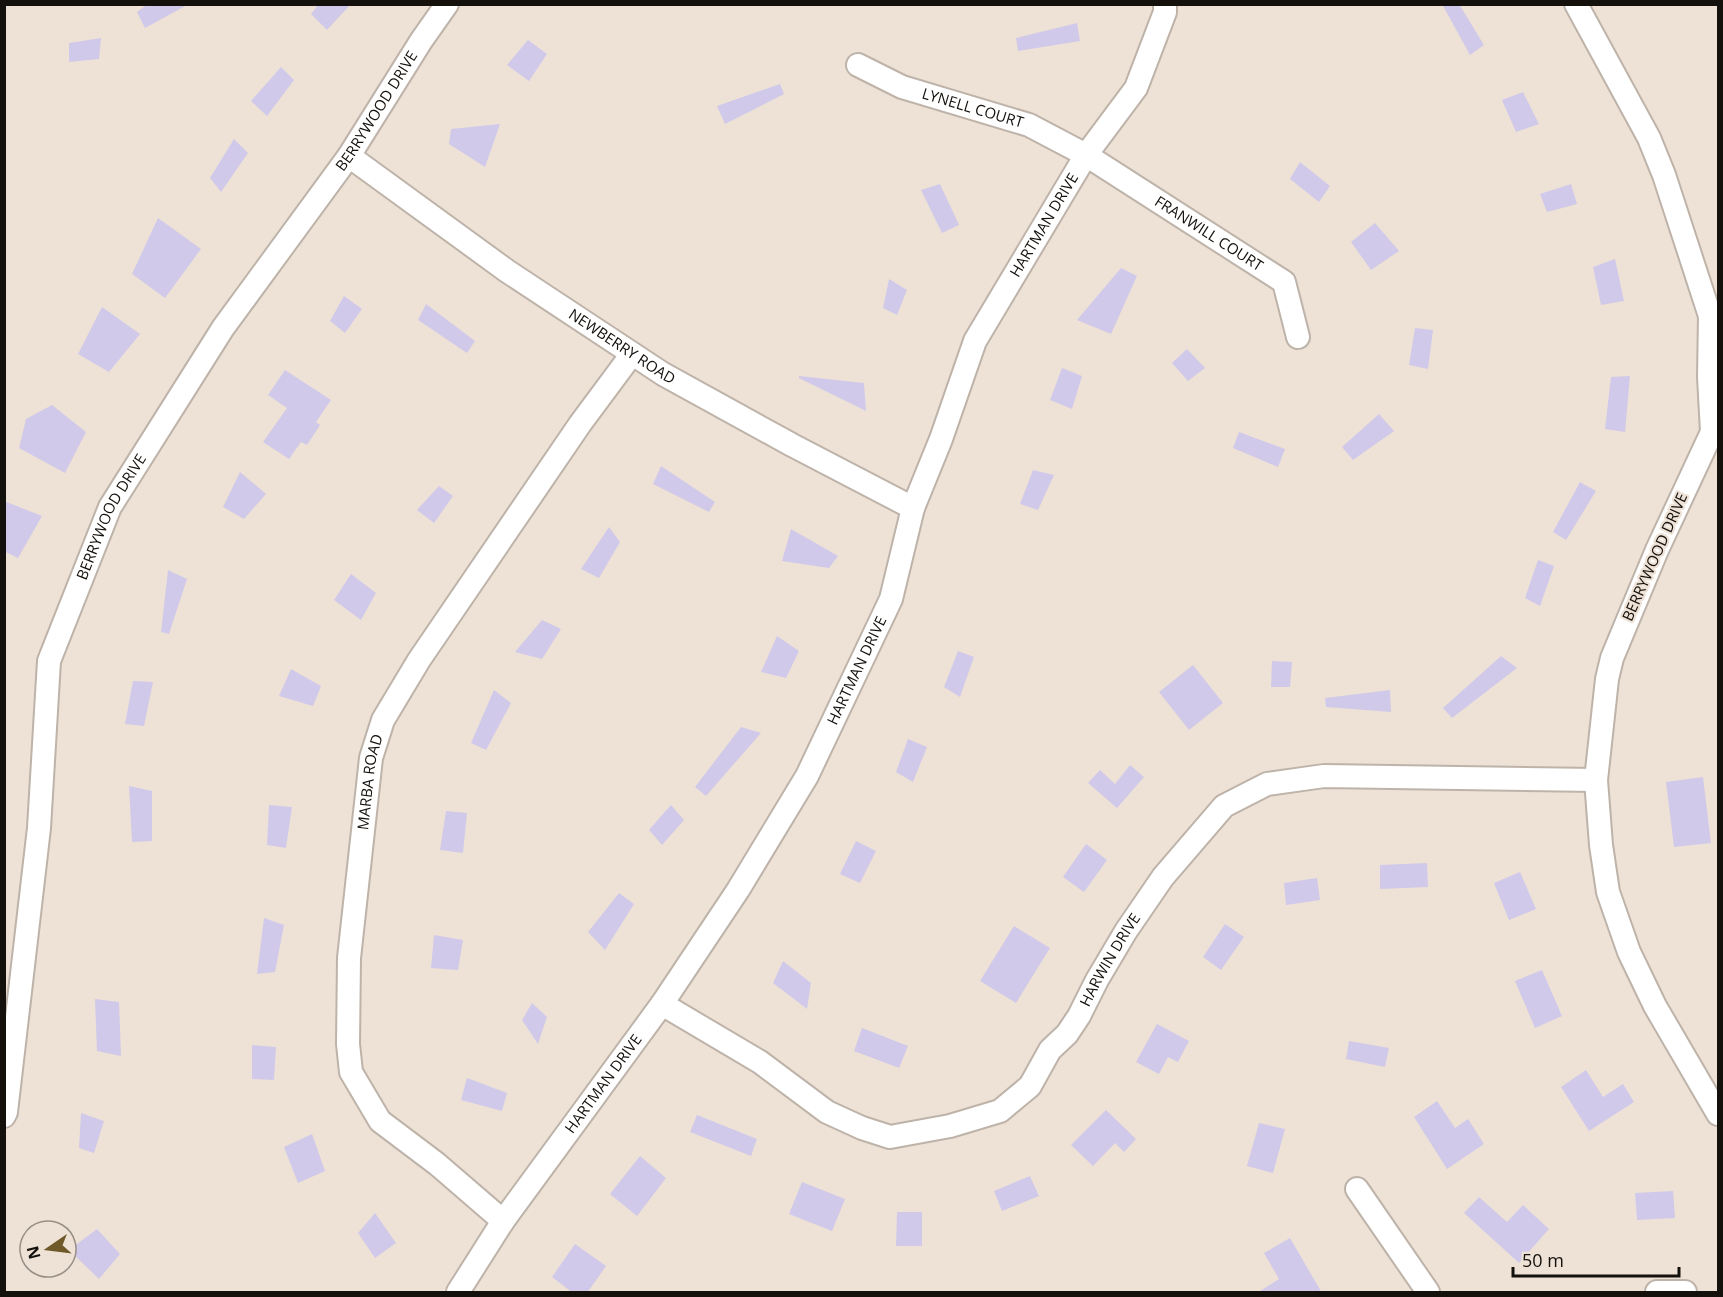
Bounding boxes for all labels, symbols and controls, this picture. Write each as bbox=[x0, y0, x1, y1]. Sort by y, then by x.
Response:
street label: BERRYWOOD DRIVE bbox=[330, 47, 421, 175]
street label: LYNELL COURT bbox=[920, 83, 1027, 132]
street label: HARTMAN DRIVE bbox=[1004, 169, 1082, 280]
street label: FRANWILL COURT bbox=[1151, 191, 1268, 275]
street label: NEWBERRY ROAD bbox=[565, 304, 679, 388]
street label: BERRYWOOD DRIVE bbox=[71, 450, 150, 582]
street label: BERRYWOOD DRIVE bbox=[1617, 489, 1691, 624]
street label: HARTMAN DRIVE bbox=[822, 613, 890, 728]
street label: MARBA ROAD bbox=[352, 731, 387, 831]
street label: HARWIN DRIVE bbox=[1074, 909, 1144, 1009]
street label: HARTMAN DRIVE bbox=[560, 1030, 646, 1137]
north arrow bbox=[18, 1219, 78, 1279]
scale bar bbox=[1513, 1240, 1680, 1278]
text: N bbox=[21, 1244, 46, 1262]
text: 50 m bbox=[1522, 1248, 1564, 1272]

